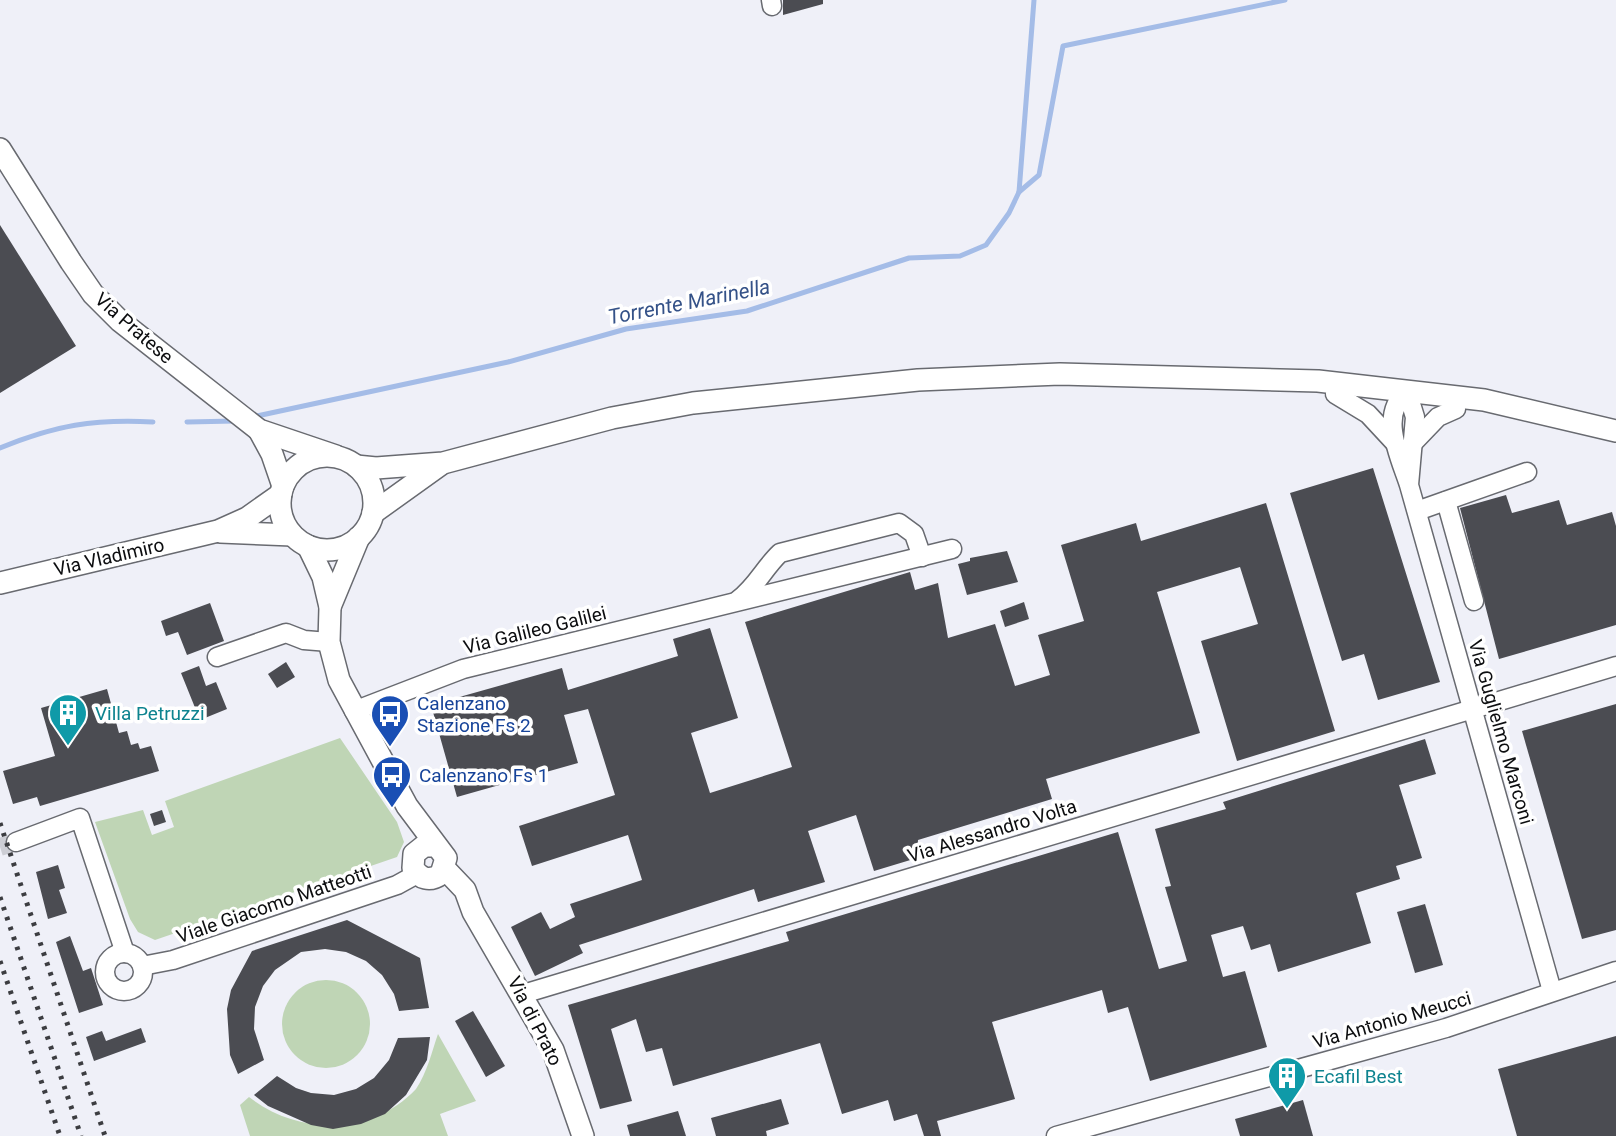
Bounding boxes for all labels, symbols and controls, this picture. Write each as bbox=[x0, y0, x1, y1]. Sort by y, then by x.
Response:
water label: Torrente Marinella bbox=[606, 274, 772, 330]
street label: Via Pratese bbox=[90, 288, 178, 368]
street label: Via Vladimiro bbox=[52, 533, 166, 581]
street label: Via Galileo Galilei bbox=[461, 601, 609, 659]
street label: Via Guglielmo Marconi bbox=[1464, 637, 1538, 827]
building icon: Villa Petruzzi bbox=[47, 692, 89, 747]
place label: Calenzano Stazione Fs 2 bbox=[417, 692, 531, 737]
bus stop icon: Calenzano Stazione Fs 2 bbox=[369, 693, 411, 748]
place label: Villa Petruzzi bbox=[95, 702, 205, 725]
bus stop icon: Calenzano Fs 1 bbox=[371, 754, 413, 809]
place label: Calenzano Fs 1 bbox=[419, 764, 548, 787]
street label: Via Alessandro Volta bbox=[905, 794, 1079, 868]
street label: Viale Giacomo Matteotti bbox=[173, 860, 375, 948]
street label: Via di Prato bbox=[503, 973, 567, 1069]
street label: Via Antonio Meucci bbox=[1310, 986, 1474, 1054]
building icon: Ecafil Best bbox=[1266, 1055, 1308, 1110]
place label: Ecafil Best bbox=[1314, 1065, 1403, 1088]

